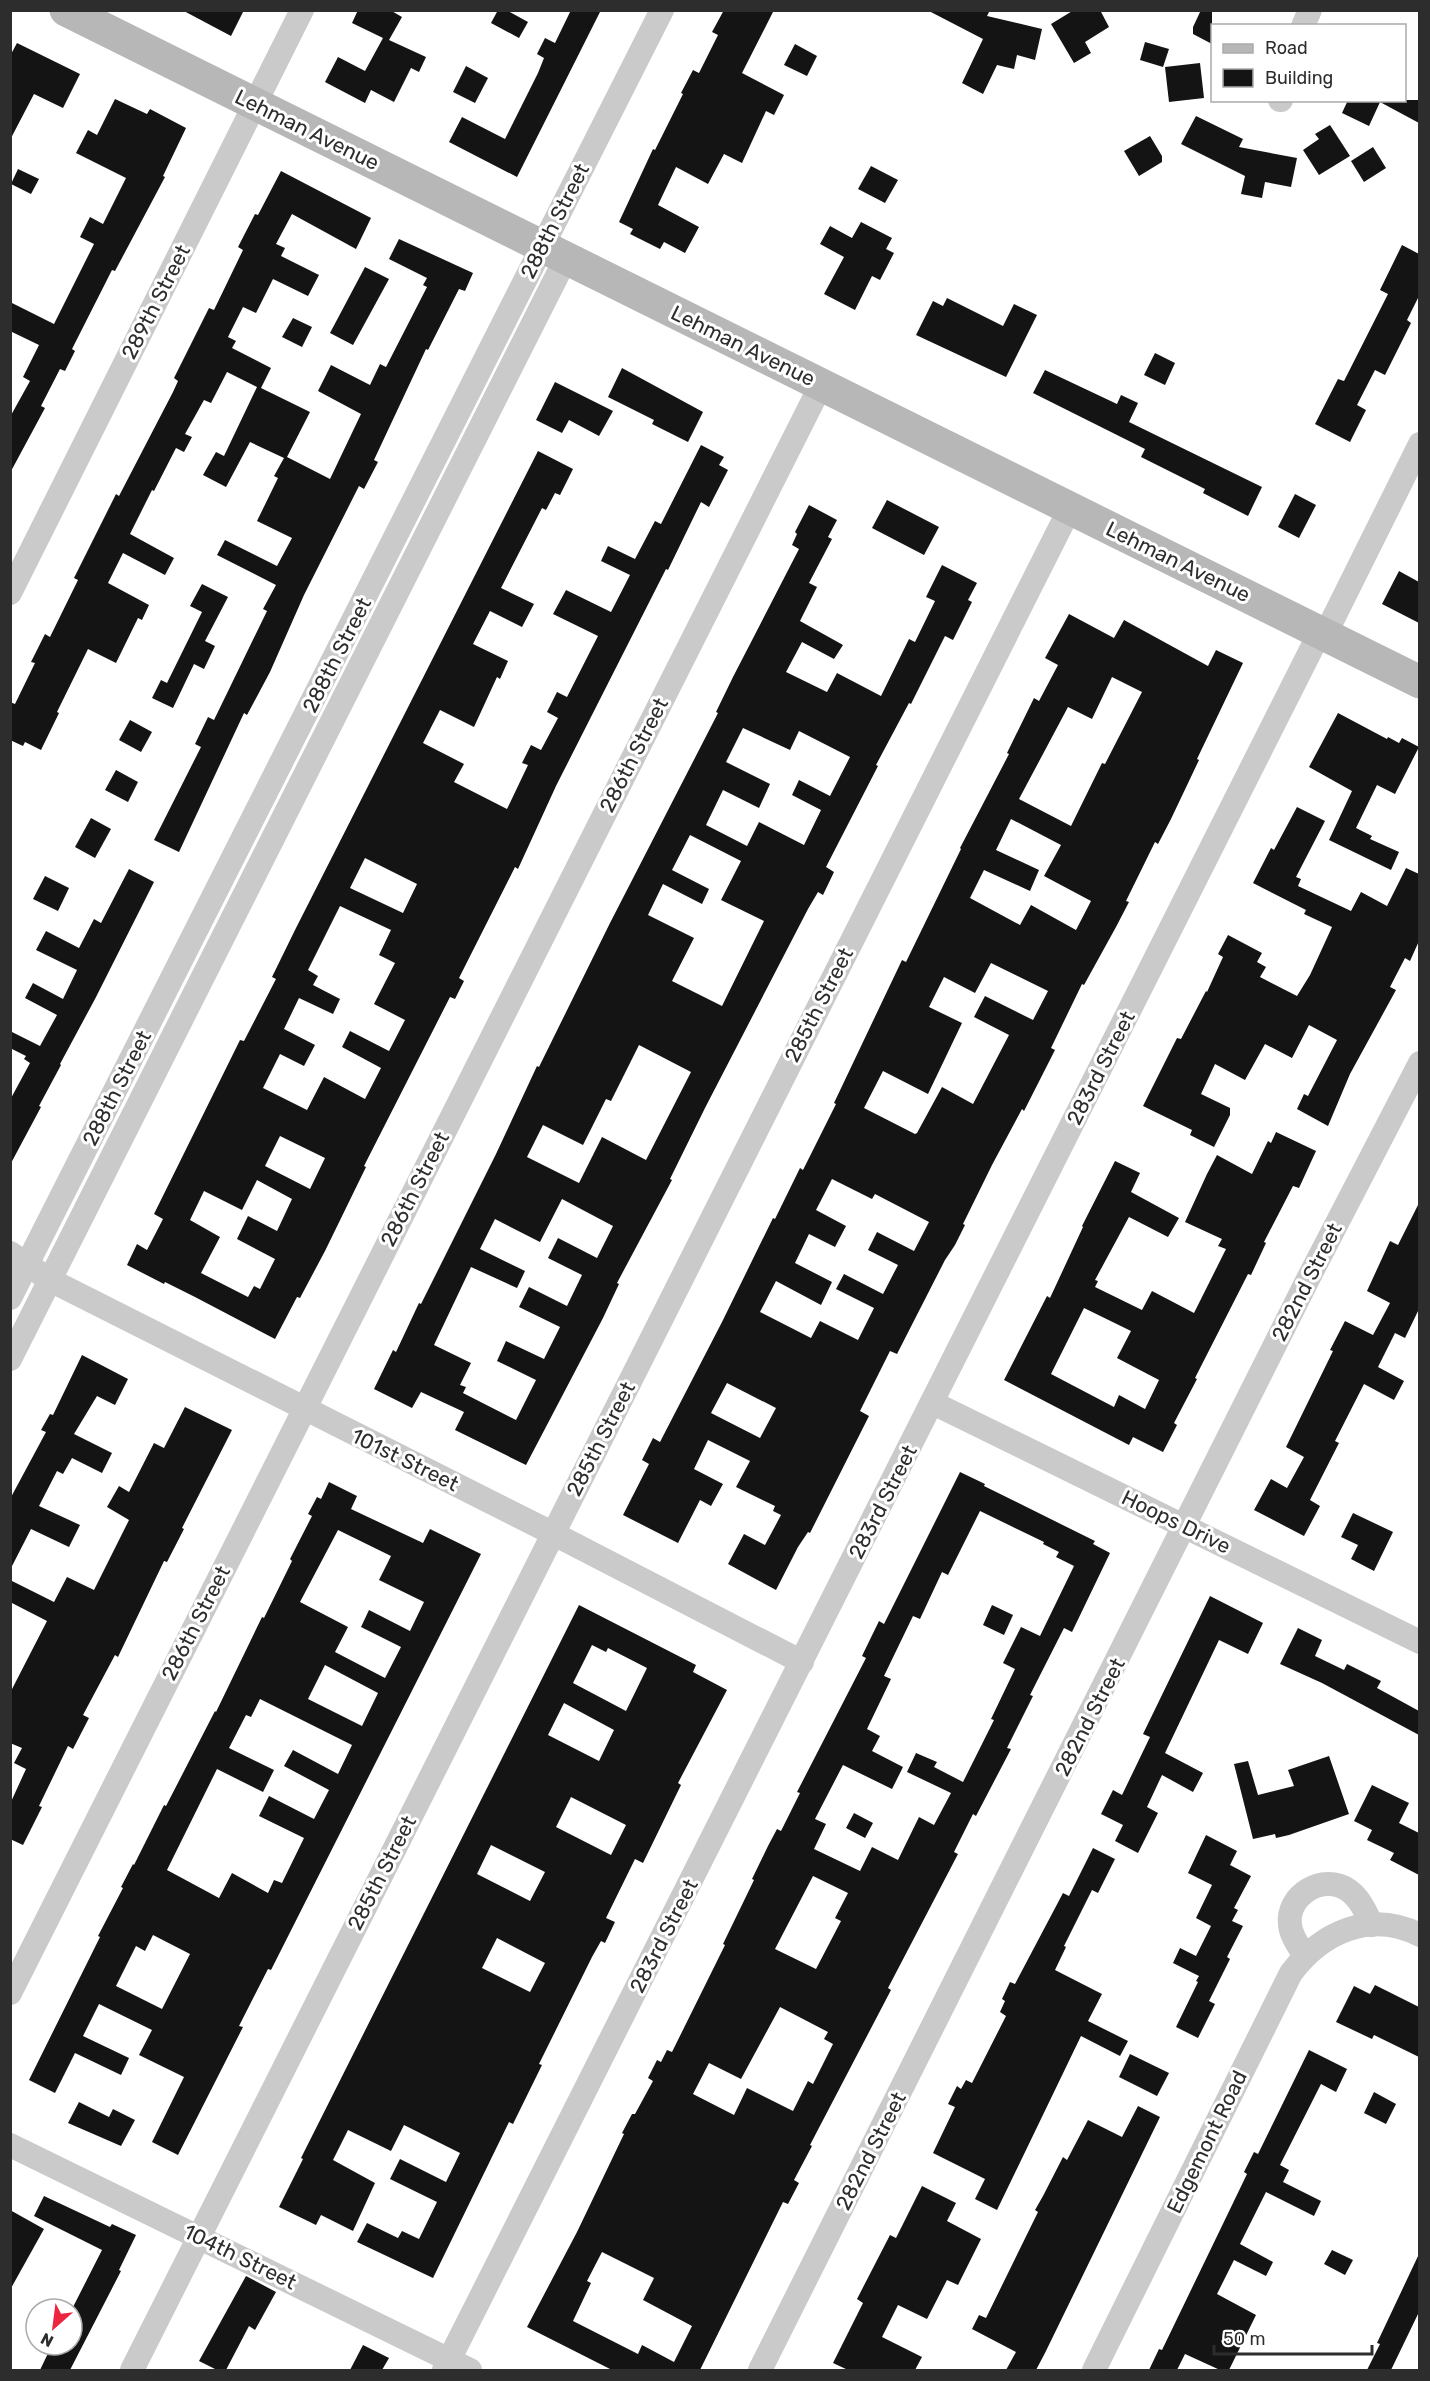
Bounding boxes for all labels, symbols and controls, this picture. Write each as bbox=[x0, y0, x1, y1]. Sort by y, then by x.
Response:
legend bbox=[1211, 24, 1406, 102]
text: Road bbox=[1265, 37, 1308, 59]
text: Building bbox=[1265, 67, 1333, 89]
street label: Lehman Avenue bbox=[231, 84, 383, 175]
street label: 288th Street bbox=[515, 159, 594, 283]
street label: 289th Street bbox=[116, 240, 195, 363]
street label: Lehman Avenue bbox=[667, 300, 819, 391]
street label: Lehman Avenue bbox=[1102, 516, 1254, 607]
street label: 288th Street bbox=[297, 593, 376, 717]
street label: 286th Street bbox=[594, 693, 673, 816]
street label: 285th Street bbox=[779, 943, 858, 1066]
street label: 283rd Street bbox=[1061, 1007, 1140, 1129]
street label: 288th Street bbox=[77, 1026, 156, 1150]
street label: 286th Street bbox=[375, 1127, 454, 1250]
street label: 282nd Street bbox=[1266, 1219, 1347, 1345]
street label: 285th Street bbox=[561, 1377, 640, 1500]
street label: 101st Street bbox=[348, 1423, 463, 1496]
street label: 283rd Street bbox=[843, 1441, 922, 1563]
street label: Hoops Drive bbox=[1118, 1484, 1235, 1559]
street label: 286th Street bbox=[156, 1561, 235, 1684]
street label: 282nd Street bbox=[1049, 1654, 1130, 1780]
street label: 285th Street bbox=[342, 1811, 421, 1934]
street label: 283rd Street bbox=[624, 1875, 703, 1997]
street label: Edgemont Road bbox=[1161, 2066, 1252, 2217]
street label: 282nd Street bbox=[830, 2088, 911, 2214]
street label: 104th Street bbox=[180, 2219, 301, 2295]
north arrow bbox=[24, 2297, 84, 2357]
scale bar bbox=[1214, 2318, 1372, 2356]
text: 50 m bbox=[1223, 2328, 1266, 2350]
text: N bbox=[38, 2329, 57, 2351]

